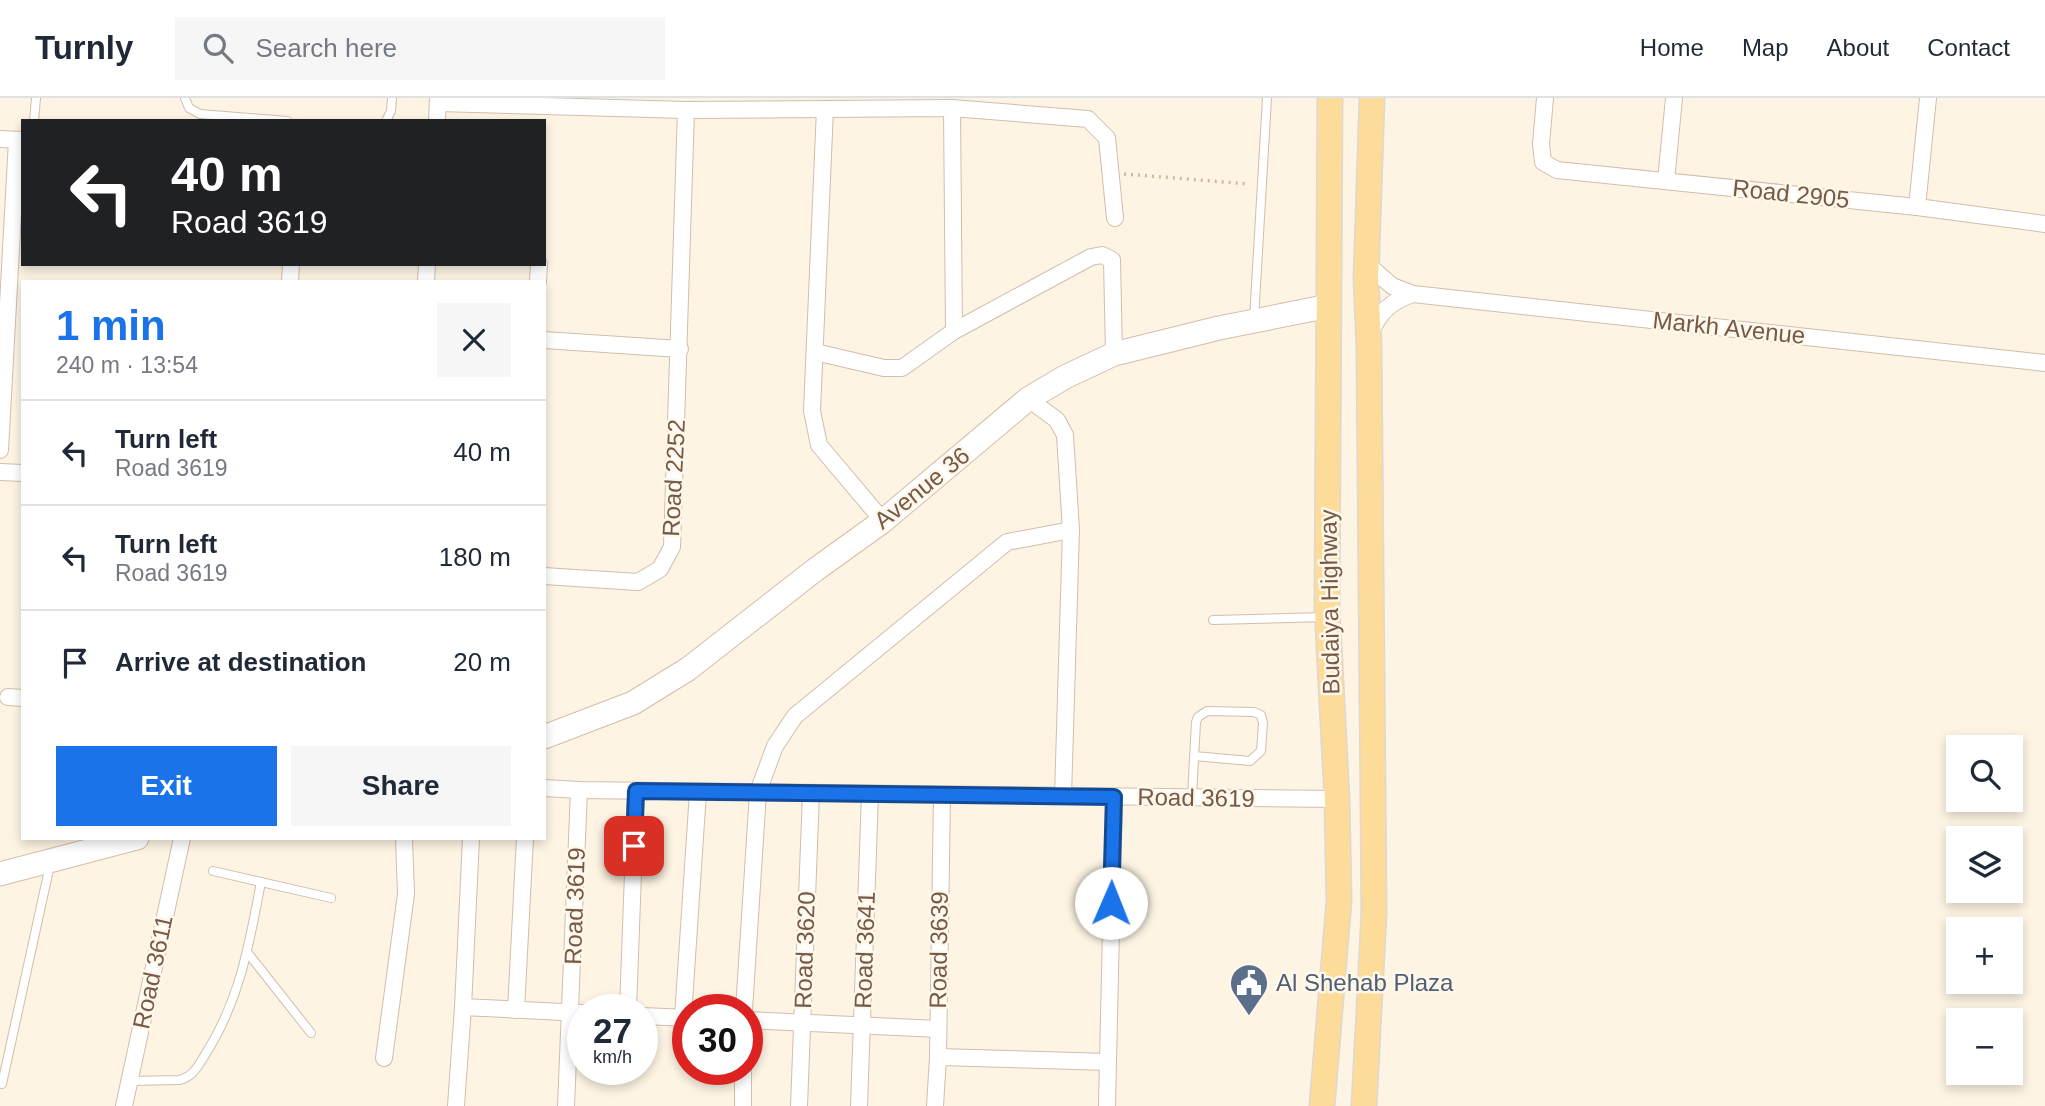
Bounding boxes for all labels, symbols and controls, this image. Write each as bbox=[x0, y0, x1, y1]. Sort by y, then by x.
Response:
search box bbox=[175, 17, 665, 80]
text: Turnly bbox=[35, 29, 133, 66]
icon: search bbox=[199, 29, 237, 67]
text: Search here bbox=[255, 33, 397, 63]
text: Home bbox=[1640, 34, 1704, 61]
text: Map bbox=[1742, 34, 1789, 61]
text: About bbox=[1827, 34, 1889, 61]
text: Contact bbox=[1927, 34, 2010, 61]
icon: left bbox=[56, 147, 147, 238]
text: 40 m bbox=[171, 147, 283, 201]
street label: Road 2905 bbox=[1731, 174, 1851, 213]
text: Road 3619 bbox=[171, 204, 328, 240]
text: 1 min bbox=[56, 302, 166, 349]
button: close bbox=[437, 303, 511, 377]
street label: Markh Avenue bbox=[1652, 306, 1807, 349]
text: 240 m · 13:54 bbox=[56, 352, 198, 378]
street label: Road 2252 bbox=[657, 419, 690, 537]
text: Turn left bbox=[115, 424, 217, 454]
icon: left bbox=[56, 434, 94, 472]
text: 40 m bbox=[453, 437, 511, 467]
street label: Avenue 36 bbox=[869, 441, 975, 534]
text: Road 3619 bbox=[115, 455, 228, 481]
street label: Budaiya Highway bbox=[1314, 509, 1345, 695]
text: Turn left bbox=[115, 529, 217, 559]
icon: left bbox=[56, 539, 94, 577]
text: 180 m bbox=[439, 542, 511, 572]
text: Road 3619 bbox=[115, 560, 228, 586]
icon: arrive bbox=[56, 644, 94, 682]
text: Arrive at destination bbox=[115, 647, 366, 677]
text: 20 m bbox=[453, 647, 511, 677]
map controls bbox=[1946, 735, 2023, 1085]
button: search bbox=[1946, 735, 2023, 812]
button: Exit bbox=[56, 746, 277, 826]
button: Share bbox=[291, 746, 511, 826]
street label: Road 3619 bbox=[1137, 783, 1255, 812]
pin bbox=[604, 816, 664, 876]
button: layers bbox=[1946, 826, 2023, 903]
icon: arrive bbox=[615, 827, 653, 865]
street label: Road 3619 bbox=[559, 847, 590, 965]
position arrow bbox=[1074, 866, 1148, 940]
street label: Road 3620 bbox=[789, 891, 820, 1009]
street label: Road 3641 bbox=[849, 891, 880, 1009]
street label: Road 3639 bbox=[924, 891, 953, 1009]
street label: Road 3611 bbox=[127, 913, 178, 1031]
button: + bbox=[1946, 917, 2023, 994]
public building icon: Al Shehab Plaza bbox=[1228, 962, 1270, 1017]
place label: Al Shehab Plaza bbox=[1276, 969, 1454, 996]
speed limit sign: 30 bbox=[672, 994, 763, 1085]
button: − bbox=[1946, 1008, 2023, 1085]
text: 27 bbox=[593, 1011, 632, 1050]
text: km/h bbox=[593, 1047, 632, 1067]

